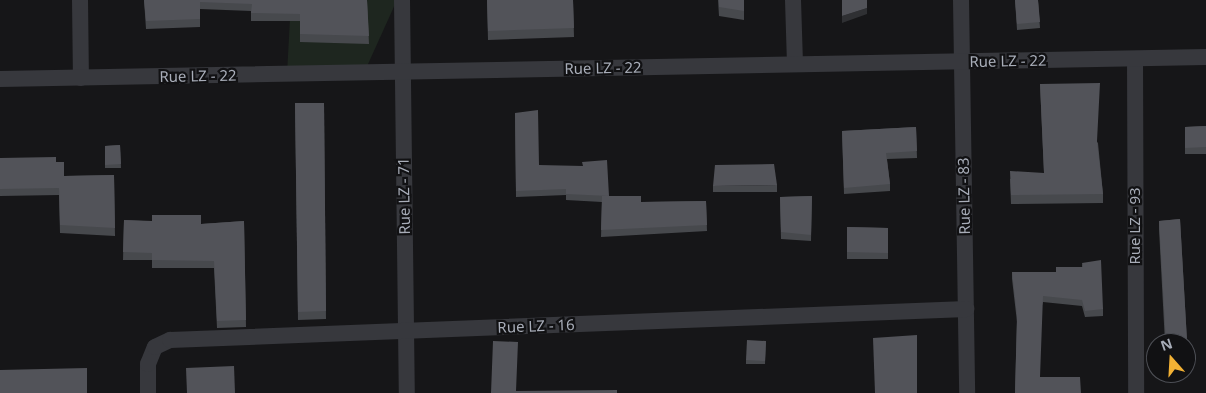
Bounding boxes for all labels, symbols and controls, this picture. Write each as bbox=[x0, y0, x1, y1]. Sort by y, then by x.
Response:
street label: Rue LZ - 22 bbox=[969, 51, 1047, 71]
street label: Rue LZ - 22 bbox=[564, 58, 642, 78]
street label: Rue LZ - 22 bbox=[159, 66, 237, 86]
street label: Rue LZ - 71 bbox=[394, 157, 414, 235]
street label: Rue LZ - 83 bbox=[954, 157, 974, 235]
street label: Rue LZ - 93 bbox=[1126, 187, 1144, 265]
street label: Rue LZ - 16 bbox=[497, 316, 575, 336]
north arrow bbox=[1146, 333, 1196, 383]
text: N bbox=[1158, 333, 1175, 355]

